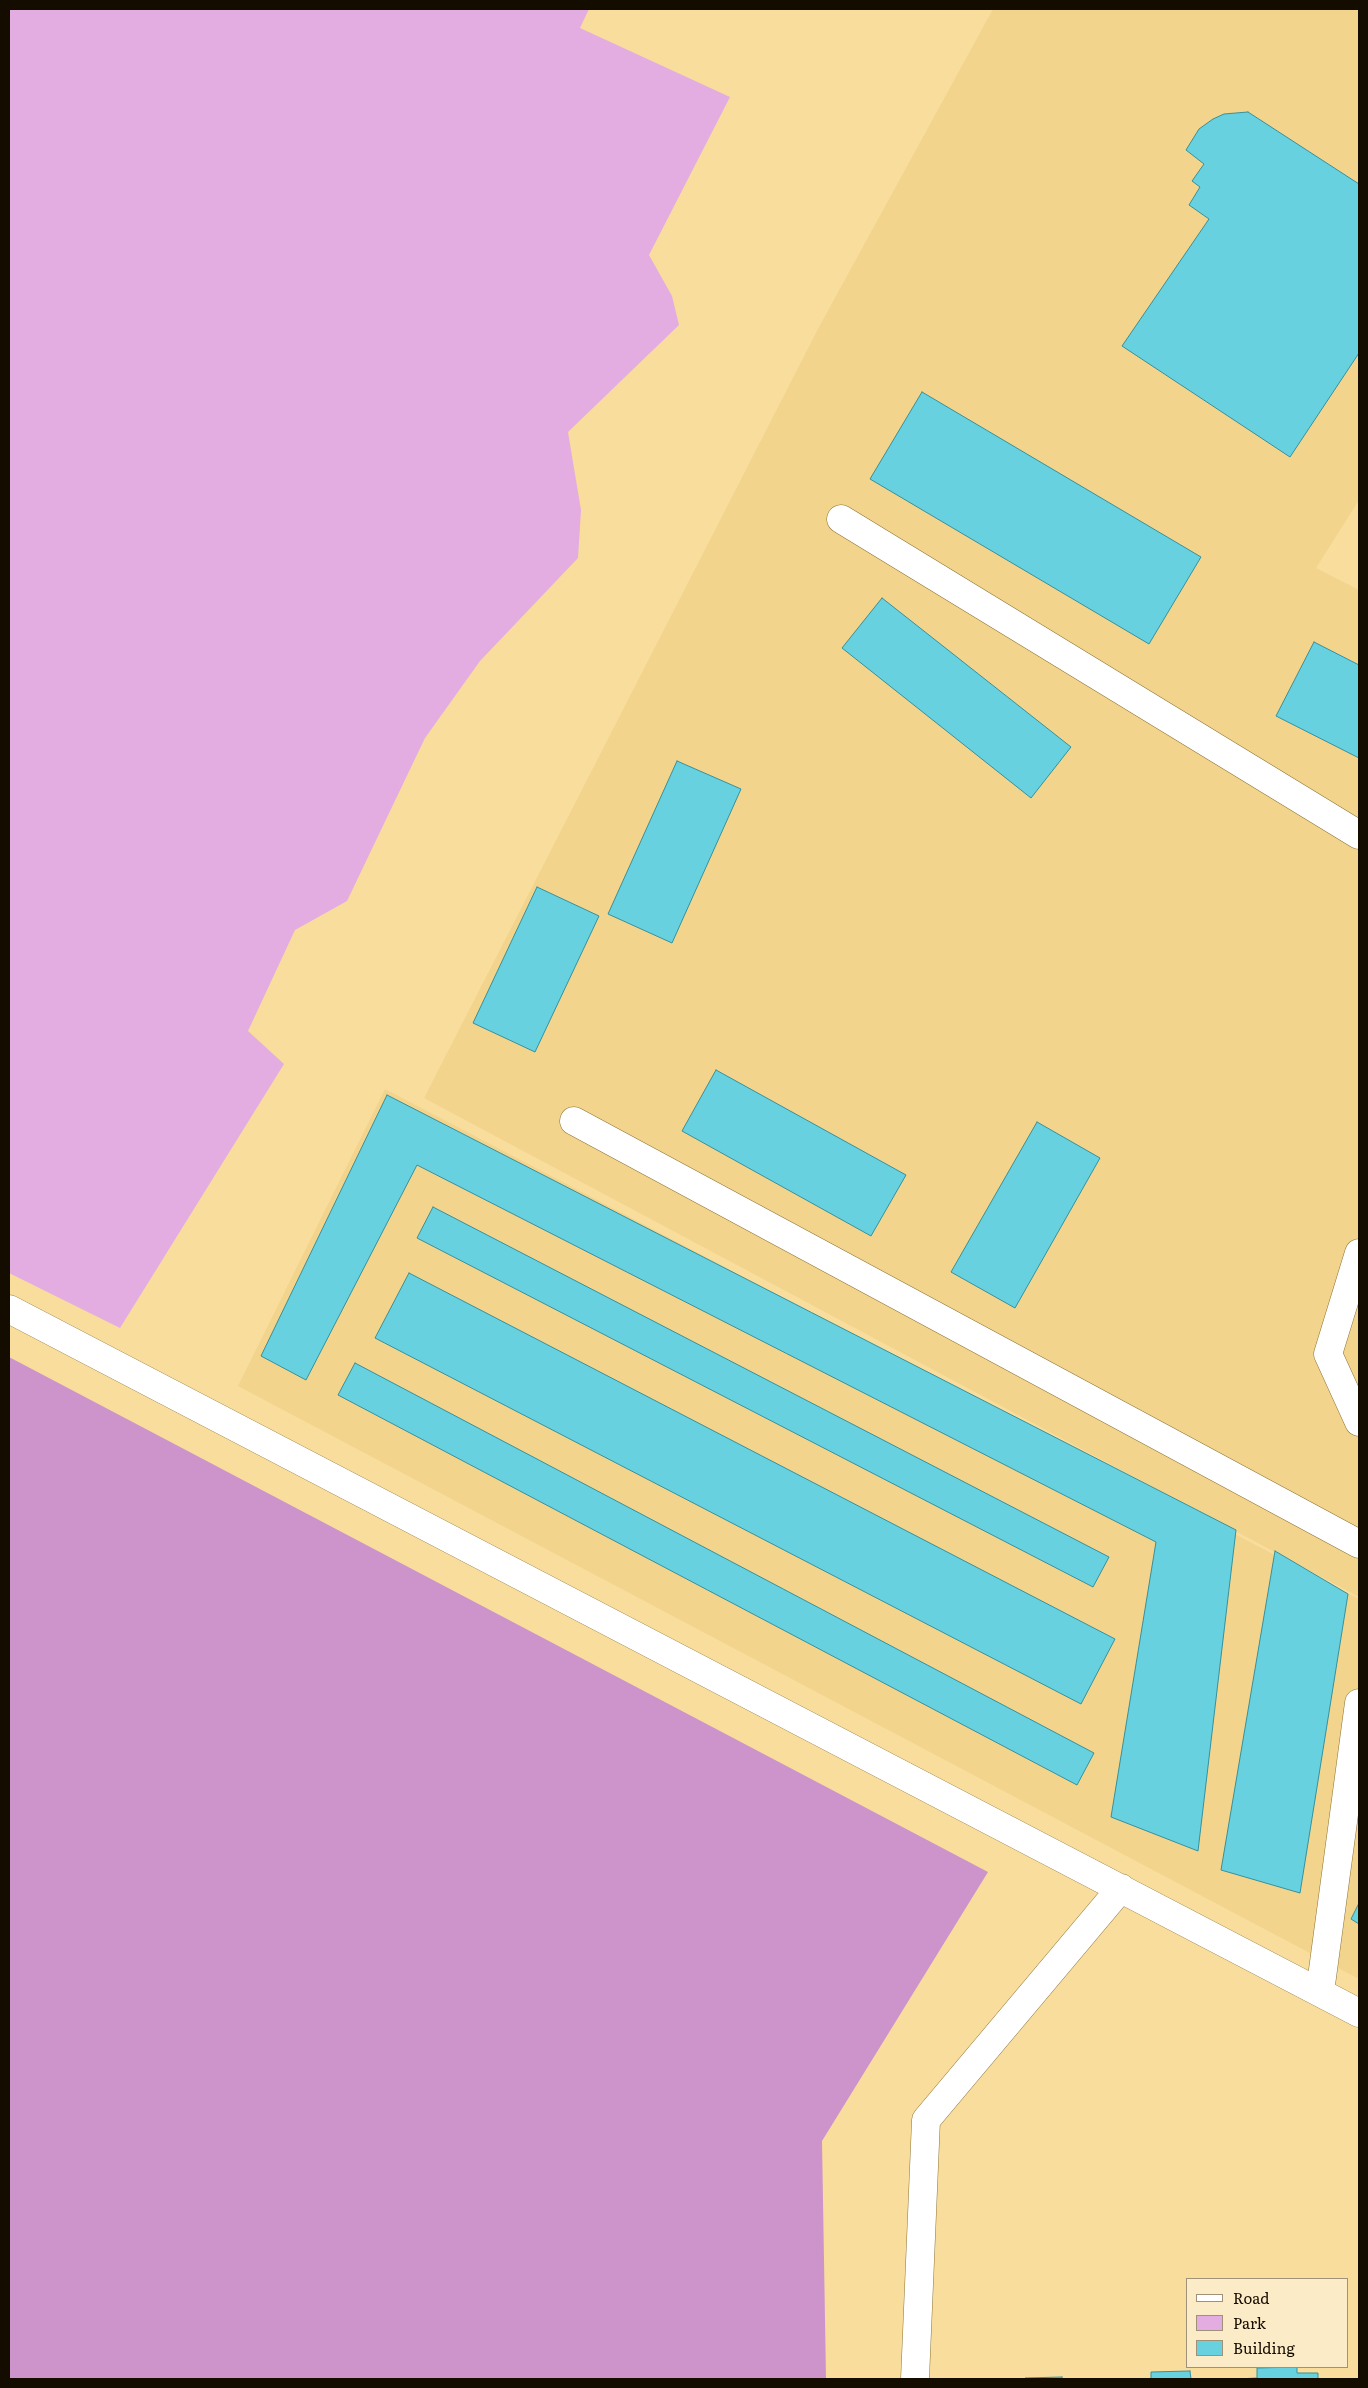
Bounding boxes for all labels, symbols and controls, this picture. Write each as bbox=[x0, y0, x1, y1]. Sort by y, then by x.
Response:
legend bbox=[1186, 2278, 1348, 2368]
text: Road bbox=[1233, 2286, 1269, 2309]
text: Park bbox=[1233, 2311, 1266, 2334]
text: Building bbox=[1233, 2336, 1295, 2359]

